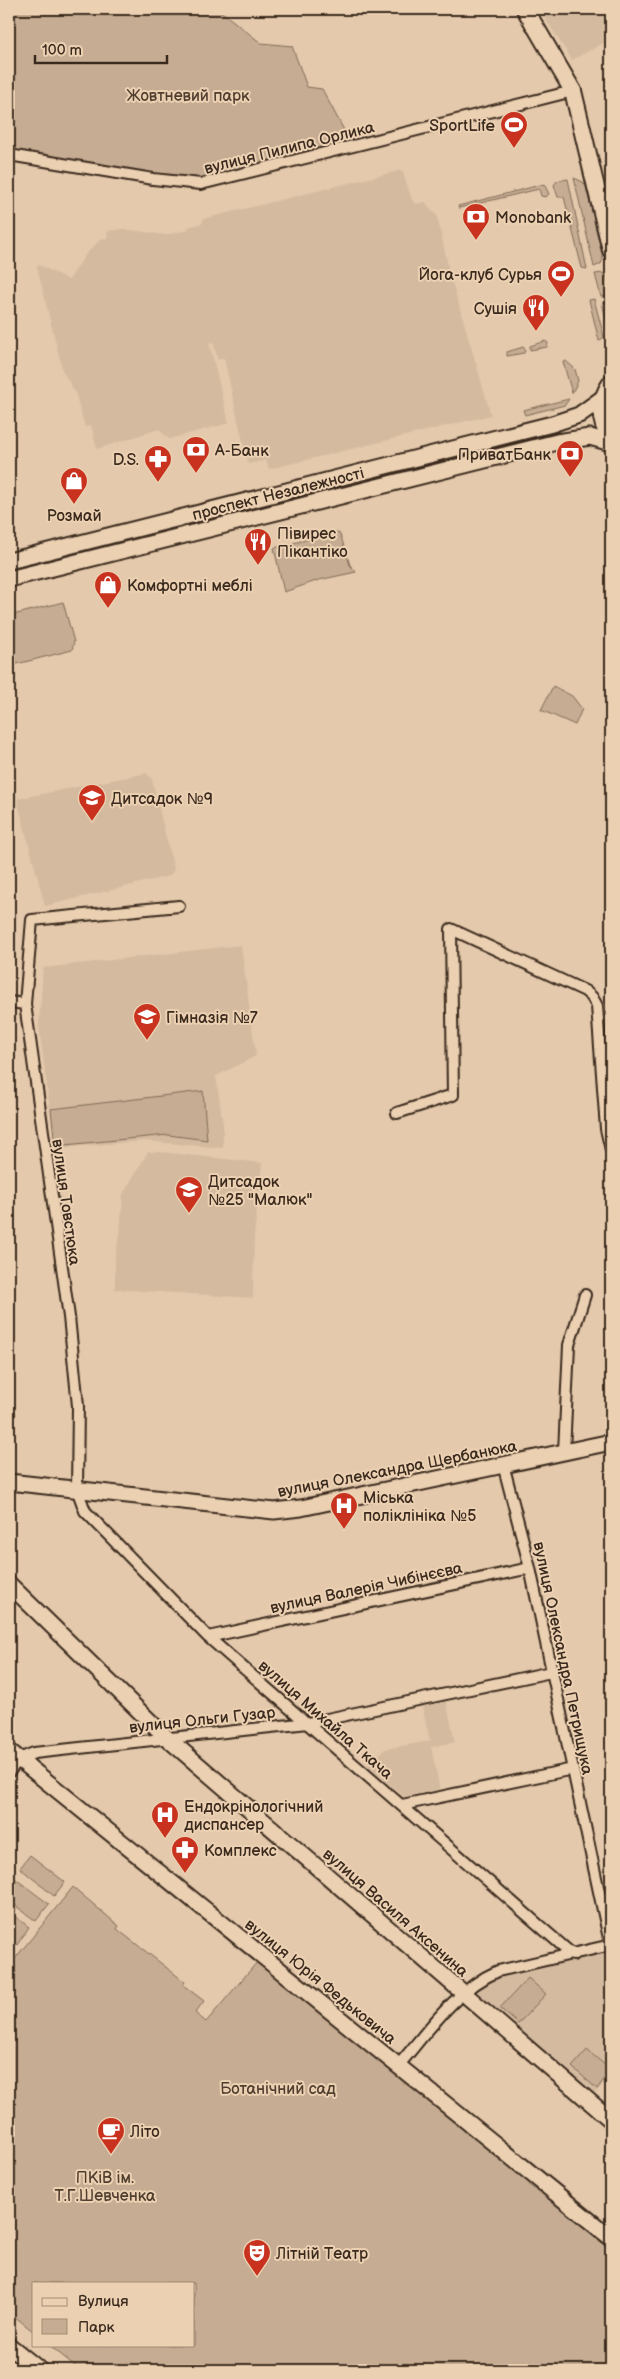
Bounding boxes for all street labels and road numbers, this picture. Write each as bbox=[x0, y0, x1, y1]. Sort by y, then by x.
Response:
street label: вулиця Пилипа Орлика bbox=[202, 118, 377, 179]
street label: проспект Незалежності bbox=[190, 464, 366, 525]
street label: вулиця Товстюка bbox=[47, 1138, 84, 1267]
street label: вулиця Олександра Щербанюка bbox=[276, 1437, 519, 1502]
street label: вулиця Олександра Петрищука bbox=[529, 1540, 597, 1777]
street label: вулиця Валерія Чибінєєва bbox=[269, 1559, 465, 1618]
street label: вулиця Михайла Ткача bbox=[254, 1657, 397, 1784]
street label: вулиця Ольги Гузар bbox=[128, 1703, 276, 1738]
street label: вулиця Василя Аксенина bbox=[318, 1845, 472, 1982]
street label: вулиця Юрія Федьковича bbox=[241, 1915, 400, 2049]

